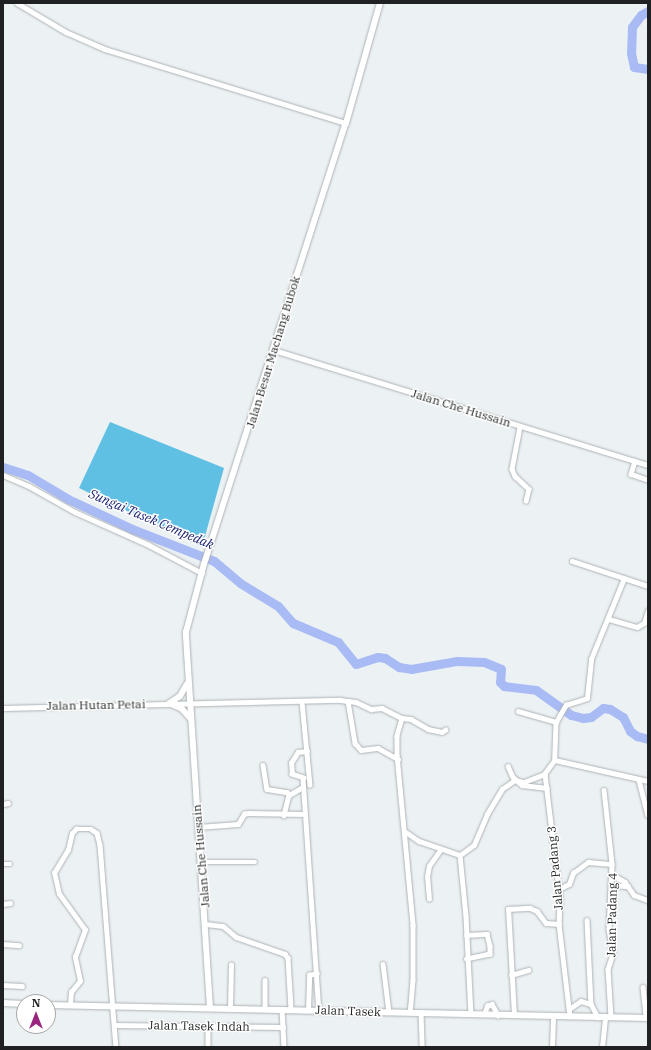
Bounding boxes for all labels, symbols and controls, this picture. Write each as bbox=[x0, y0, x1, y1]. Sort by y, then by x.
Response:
street label: Jalan Besar Machang Bubok bbox=[243, 274, 303, 430]
street label: Jalan Che Hussain bbox=[409, 386, 513, 430]
water label: Sungai Tasek Cempedak bbox=[86, 487, 216, 553]
street label: Jalan Hutan Petai bbox=[46, 697, 146, 713]
street label: Jalan Che Hussain bbox=[189, 804, 213, 908]
street label: Jalan Padang 3 bbox=[544, 825, 566, 911]
street label: Jalan Padang 4 bbox=[604, 873, 620, 957]
north arrow bbox=[16, 994, 56, 1034]
text: N bbox=[32, 996, 40, 1010]
street label: Jalan Tasek bbox=[315, 1003, 381, 1019]
street label: Jalan Tasek Indah bbox=[148, 1018, 250, 1034]

